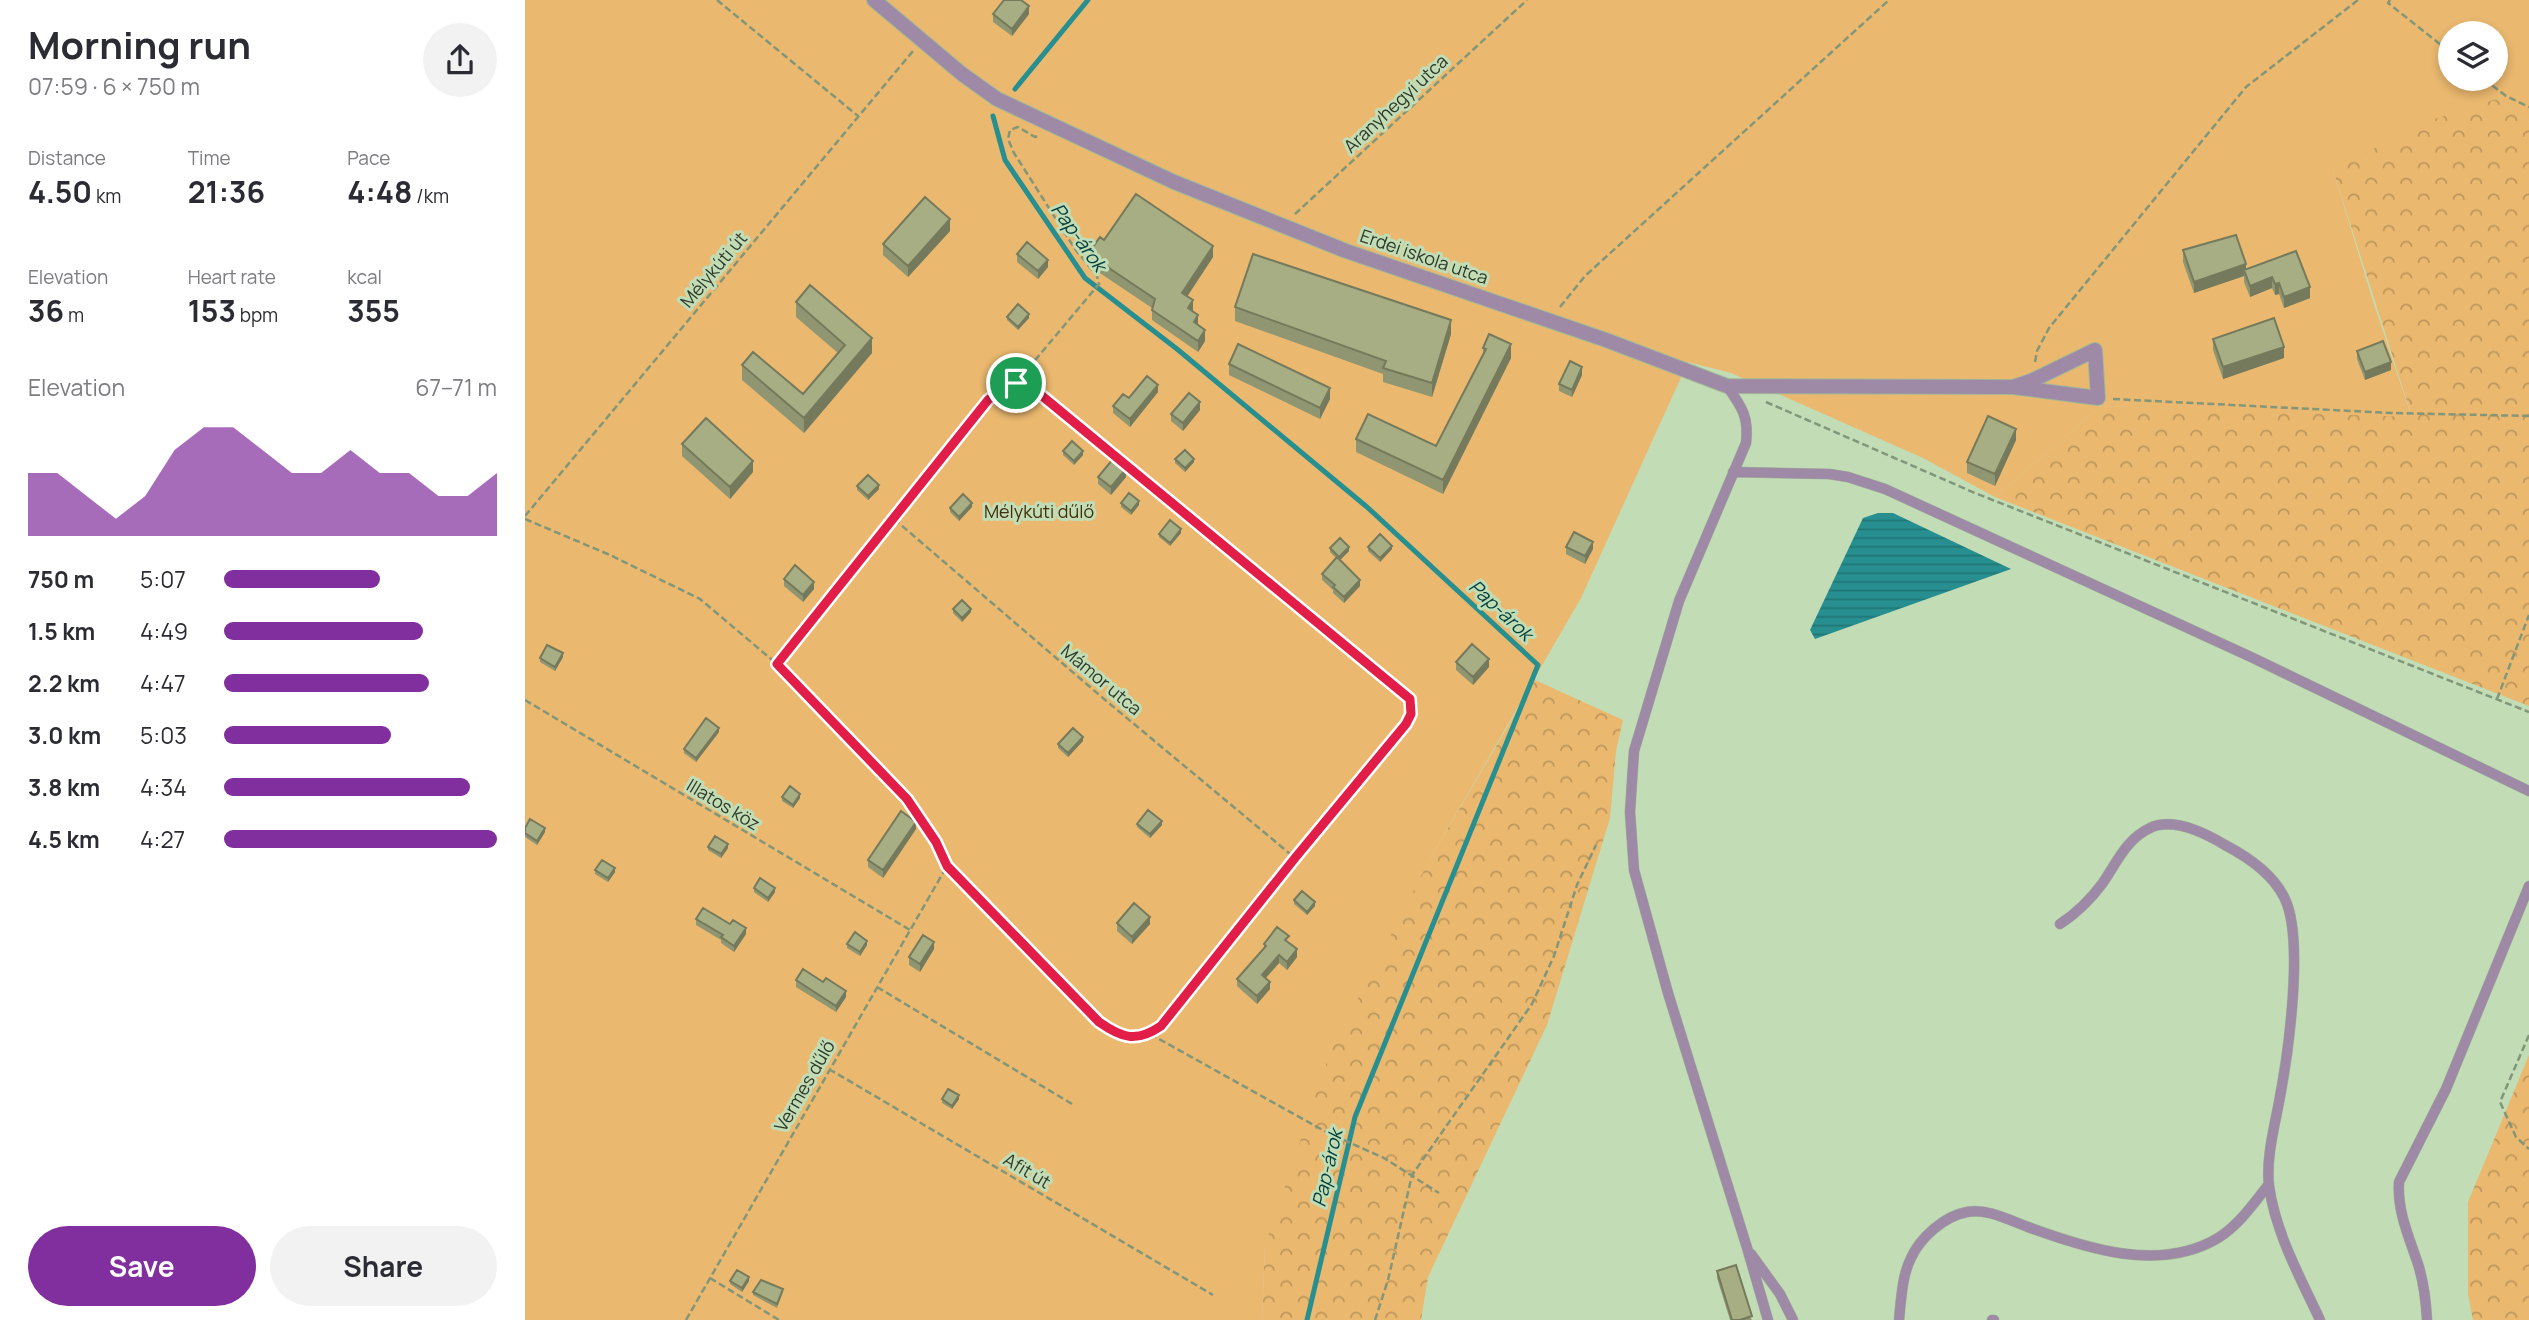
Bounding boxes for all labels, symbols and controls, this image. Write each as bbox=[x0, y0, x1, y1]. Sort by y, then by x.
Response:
text: Morning run bbox=[28, 18, 251, 70]
map controls bbox=[2438, 21, 2508, 91]
button: layers bbox=[2438, 21, 2508, 91]
button: share bbox=[423, 23, 497, 97]
street label: Aranyhegyi utca bbox=[1338, 49, 1452, 158]
text: 07:59 · 6 × 750 m bbox=[28, 70, 200, 102]
text: Distance bbox=[28, 145, 106, 171]
text: Time bbox=[188, 145, 231, 171]
text: Pace bbox=[347, 145, 390, 171]
text: 4.50 bbox=[28, 171, 92, 212]
text: 21:36 bbox=[188, 171, 265, 212]
text: 4:48 bbox=[347, 171, 413, 212]
text: km bbox=[92, 183, 121, 209]
text: /km bbox=[413, 183, 449, 209]
water label: Pap-árok bbox=[1045, 198, 1114, 279]
street label: Erdei iskola utca bbox=[1357, 223, 1492, 289]
street label: Mélykúti út bbox=[675, 226, 752, 312]
text: Elevation bbox=[28, 264, 108, 290]
text: Heart rate bbox=[188, 264, 276, 290]
text: kcal bbox=[347, 264, 382, 290]
text: 36 bbox=[28, 290, 64, 331]
text: 153 bbox=[188, 290, 236, 331]
text: 355 bbox=[347, 290, 400, 331]
text: m bbox=[64, 302, 84, 328]
text: bpm bbox=[236, 302, 278, 328]
pin bbox=[986, 353, 1046, 413]
icon: arrive bbox=[997, 364, 1035, 402]
text: Elevation bbox=[28, 371, 125, 403]
text: 67–71 m bbox=[415, 371, 497, 403]
park label: Mélykúti dűlő bbox=[984, 499, 1094, 523]
text: 750 m bbox=[28, 563, 94, 595]
text: 5:07 bbox=[140, 563, 186, 595]
water label: Pap-árok bbox=[1463, 574, 1541, 648]
text: 1.5 km bbox=[28, 615, 95, 647]
text: 4:49 bbox=[140, 615, 188, 647]
street label: Mámor utca bbox=[1056, 638, 1147, 720]
text: 2.2 km bbox=[28, 667, 100, 699]
text: 4:47 bbox=[140, 667, 186, 699]
text: 3.0 km bbox=[28, 719, 101, 751]
text: 5:03 bbox=[140, 719, 187, 751]
text: 3.8 km bbox=[28, 771, 100, 803]
text: 4:34 bbox=[140, 771, 187, 803]
street label: Illatos köz bbox=[682, 773, 765, 835]
text: 4.5 km bbox=[28, 823, 100, 855]
text: 4:27 bbox=[140, 823, 185, 855]
street label: Vermes dűlő bbox=[768, 1035, 840, 1136]
water label: Pap-árok bbox=[1305, 1124, 1349, 1209]
street label: Afit út bbox=[999, 1147, 1056, 1194]
button: Save bbox=[28, 1226, 256, 1306]
button: Share bbox=[270, 1226, 497, 1306]

